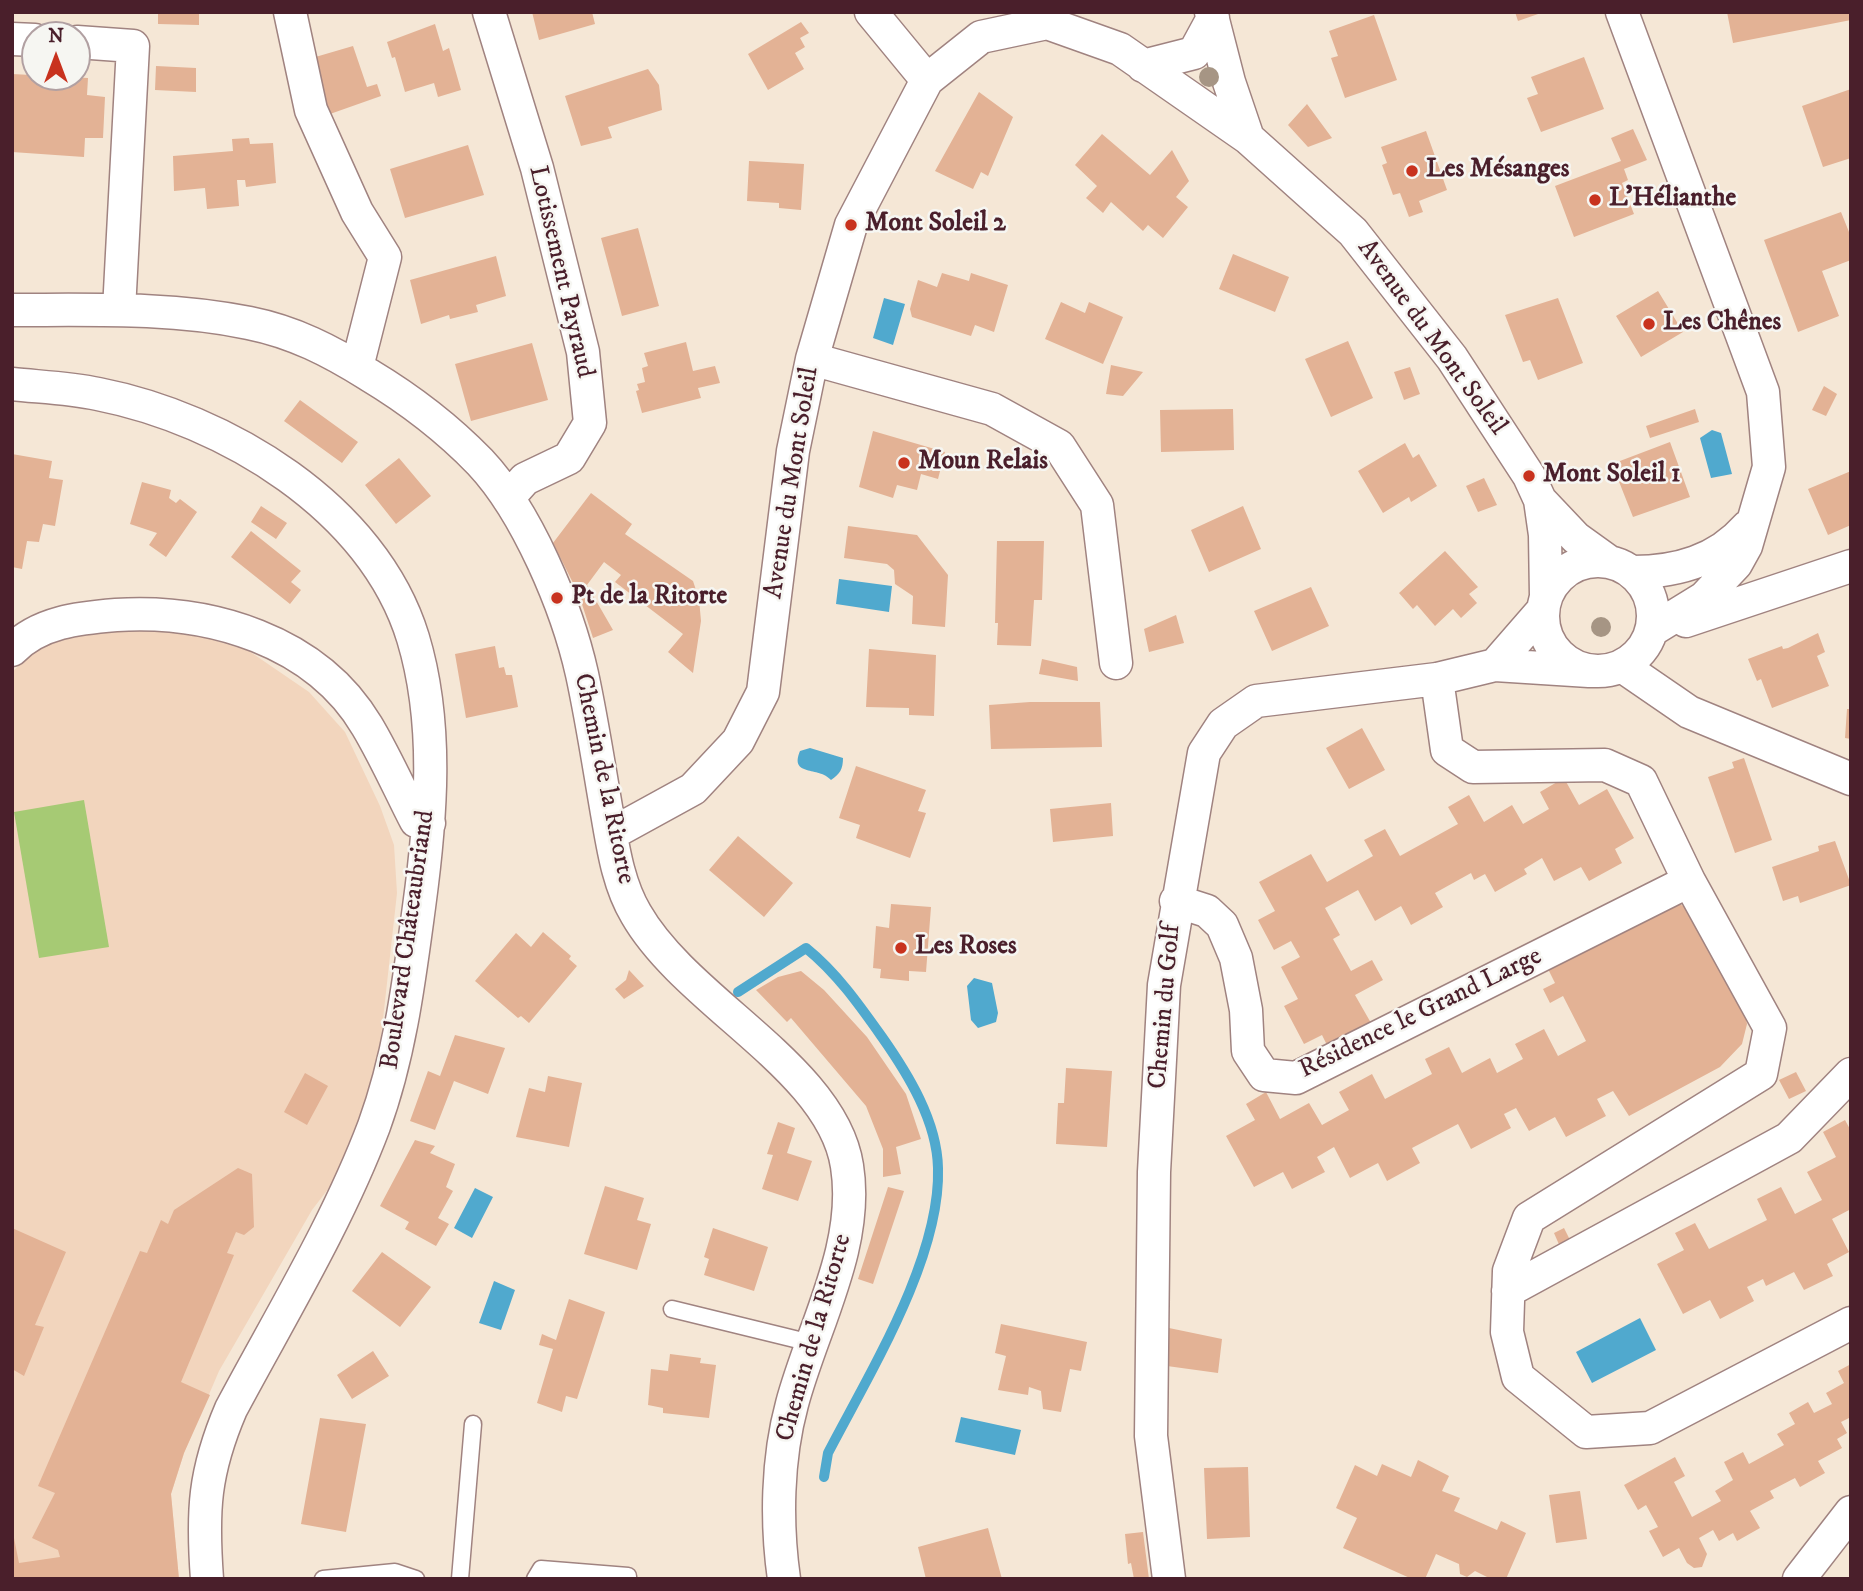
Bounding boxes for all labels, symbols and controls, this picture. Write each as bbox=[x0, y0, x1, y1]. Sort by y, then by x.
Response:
north arrow bbox=[21, 21, 91, 91]
text: N bbox=[48, 25, 64, 48]
place label: Les Mésanges bbox=[1426, 155, 1569, 187]
street label: Lotissement Payraud bbox=[520, 163, 600, 381]
marker: Les Mésanges bbox=[1404, 163, 1420, 179]
place label: L'Hélianthe bbox=[1609, 184, 1736, 216]
marker: L'Hélianthe bbox=[1587, 192, 1603, 208]
place label: Mont Soleil 2 bbox=[865, 209, 1006, 241]
marker: Mont Soleil 2 bbox=[843, 217, 859, 233]
street label: Avenue du Mont Soleil bbox=[1350, 234, 1512, 442]
place label: Les Chênes bbox=[1663, 308, 1781, 340]
marker: Les Chênes bbox=[1641, 316, 1657, 332]
street label: Avenue du Mont Soleil bbox=[759, 365, 827, 601]
place label: Moun Relais bbox=[918, 447, 1048, 479]
marker: Moun Relais bbox=[896, 455, 912, 471]
place label: Mont Soleil 1 bbox=[1543, 460, 1681, 492]
marker: Mont Soleil 1 bbox=[1521, 468, 1537, 484]
place label: Pt de la Ritorte bbox=[571, 582, 727, 614]
marker: Pt de la Ritorte bbox=[549, 590, 565, 606]
street label: Chemin de la Ritorte bbox=[565, 671, 641, 887]
street label: Boulevard Châteaubriand bbox=[375, 808, 443, 1072]
street label: Chemin du Golf bbox=[1143, 923, 1189, 1091]
place label: Les Roses bbox=[915, 932, 1017, 964]
marker: Les Roses bbox=[893, 940, 909, 956]
street label: Résidence le Grand Large bbox=[1295, 942, 1547, 1086]
street label: Chemin de la Ritorte bbox=[770, 1231, 860, 1445]

